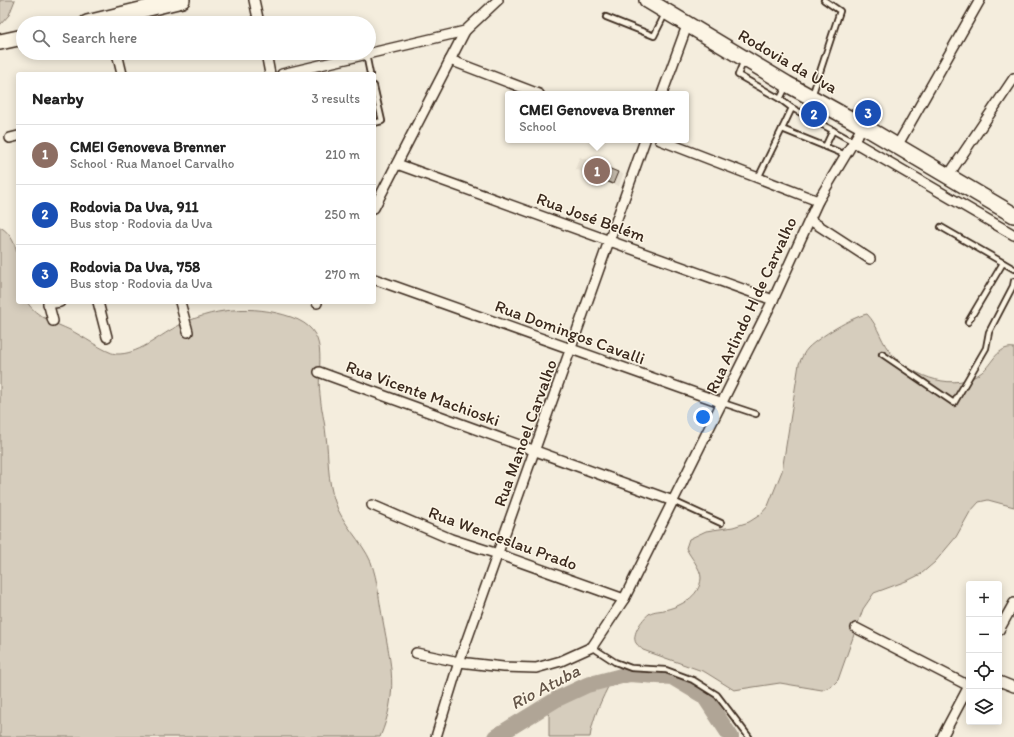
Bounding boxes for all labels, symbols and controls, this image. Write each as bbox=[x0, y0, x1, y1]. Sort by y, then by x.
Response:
search box bbox=[16, 16, 376, 60]
street label: Rodovia da Uva bbox=[735, 25, 841, 98]
icon: search bbox=[30, 27, 52, 49]
text: Search here bbox=[62, 29, 137, 47]
text: Nearby bbox=[32, 88, 84, 108]
text: 3 results bbox=[311, 91, 360, 106]
popup bbox=[505, 91, 689, 143]
pin: 3 bbox=[855, 98, 881, 128]
pin: 2 bbox=[801, 99, 827, 129]
text: CMEI Genoveva Brenner bbox=[519, 101, 675, 119]
text: School bbox=[519, 119, 556, 134]
text: CMEI Genoveva Brenner bbox=[70, 138, 226, 156]
text: 1 bbox=[42, 147, 48, 162]
text: 210 m bbox=[325, 147, 360, 162]
text: School · Rua Manoel Carvalho bbox=[70, 156, 234, 171]
pin: 1 bbox=[584, 156, 610, 186]
street label: Rua José Belém bbox=[534, 188, 648, 246]
text: Rodovia Da Uva, 911 bbox=[70, 198, 199, 216]
text: 2 bbox=[42, 207, 48, 222]
text: 250 m bbox=[324, 207, 360, 222]
street label: Rua Arlindo H de Carvalho bbox=[701, 214, 801, 396]
text: Bus stop · Rodovia da Uva bbox=[70, 216, 212, 231]
text: Rodovia Da Uva, 758 bbox=[70, 258, 200, 276]
text: 3 bbox=[41, 267, 49, 282]
text: 270 m bbox=[325, 267, 360, 282]
text: Bus stop · Rodovia da Uva bbox=[70, 276, 212, 291]
street label: Rua Domingos Cavalli bbox=[492, 296, 648, 368]
street label: Rua Vicente Machioski bbox=[343, 356, 503, 430]
street label: Rua Manoel Carvalho bbox=[489, 357, 561, 509]
your location bbox=[693, 407, 713, 427]
street label: Rua Wenceslau Prado bbox=[426, 502, 580, 574]
map controls bbox=[966, 581, 1002, 725]
button: + bbox=[966, 581, 1002, 617]
button: − bbox=[966, 617, 1002, 653]
button: locate bbox=[966, 653, 1002, 689]
water label: Rio Atuba bbox=[506, 659, 584, 714]
button: layers bbox=[966, 689, 1002, 725]

